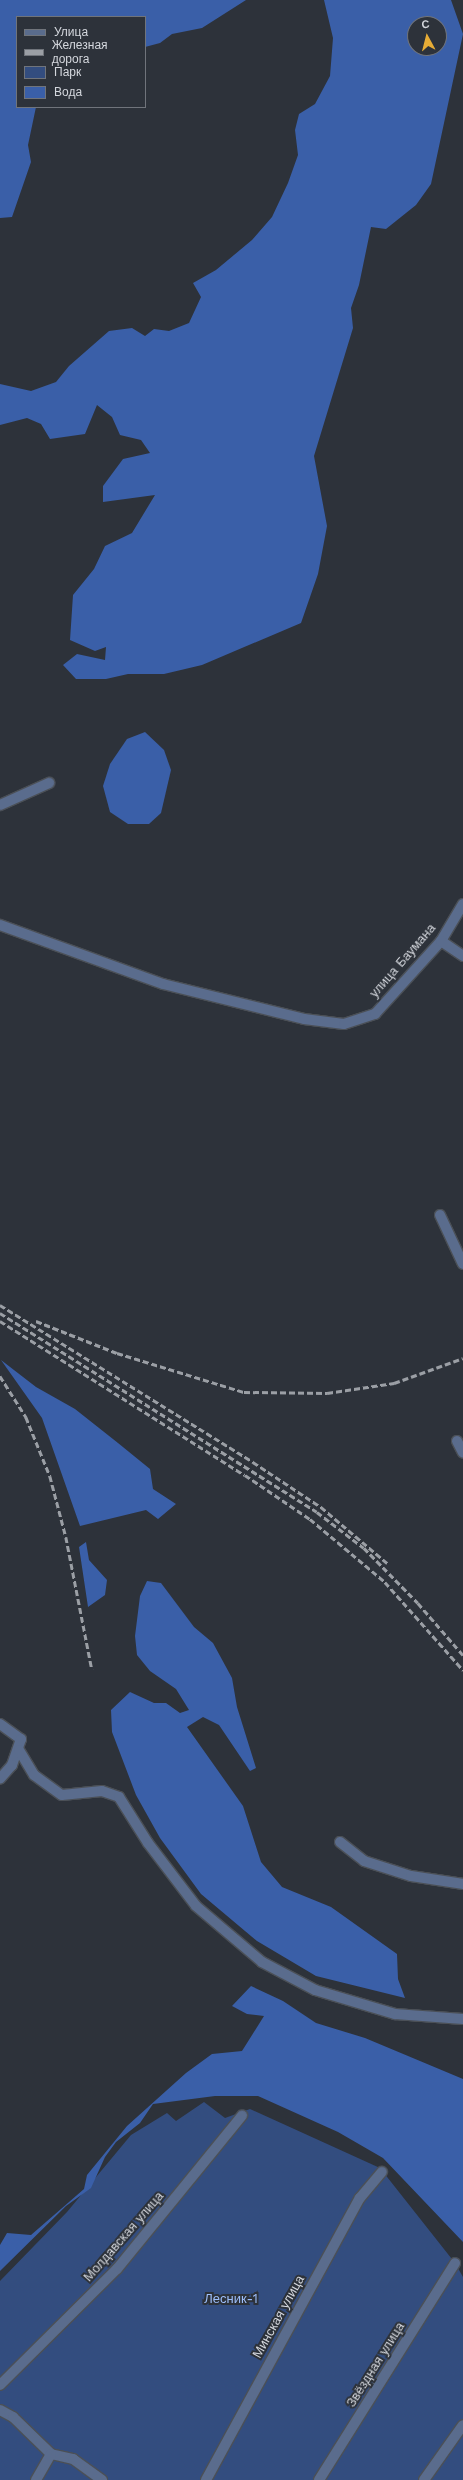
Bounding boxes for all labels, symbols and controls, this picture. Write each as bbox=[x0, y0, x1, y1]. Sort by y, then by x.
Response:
legend bbox=[16, 16, 146, 108]
north arrow bbox=[407, 16, 447, 56]
text: С bbox=[421, 18, 430, 32]
text: Улица bbox=[54, 25, 88, 39]
text: Железная дорога bbox=[52, 38, 108, 66]
text: Парк bbox=[54, 65, 81, 79]
text: Вода bbox=[54, 85, 82, 99]
street label: улица Баумана bbox=[367, 921, 439, 1001]
street label: Молдавская улица bbox=[81, 2189, 167, 2285]
street label: Минская улица bbox=[250, 2273, 308, 2361]
park label: Лесник-1 bbox=[204, 2291, 258, 2307]
street label: Звёздная улица bbox=[344, 2320, 408, 2410]

